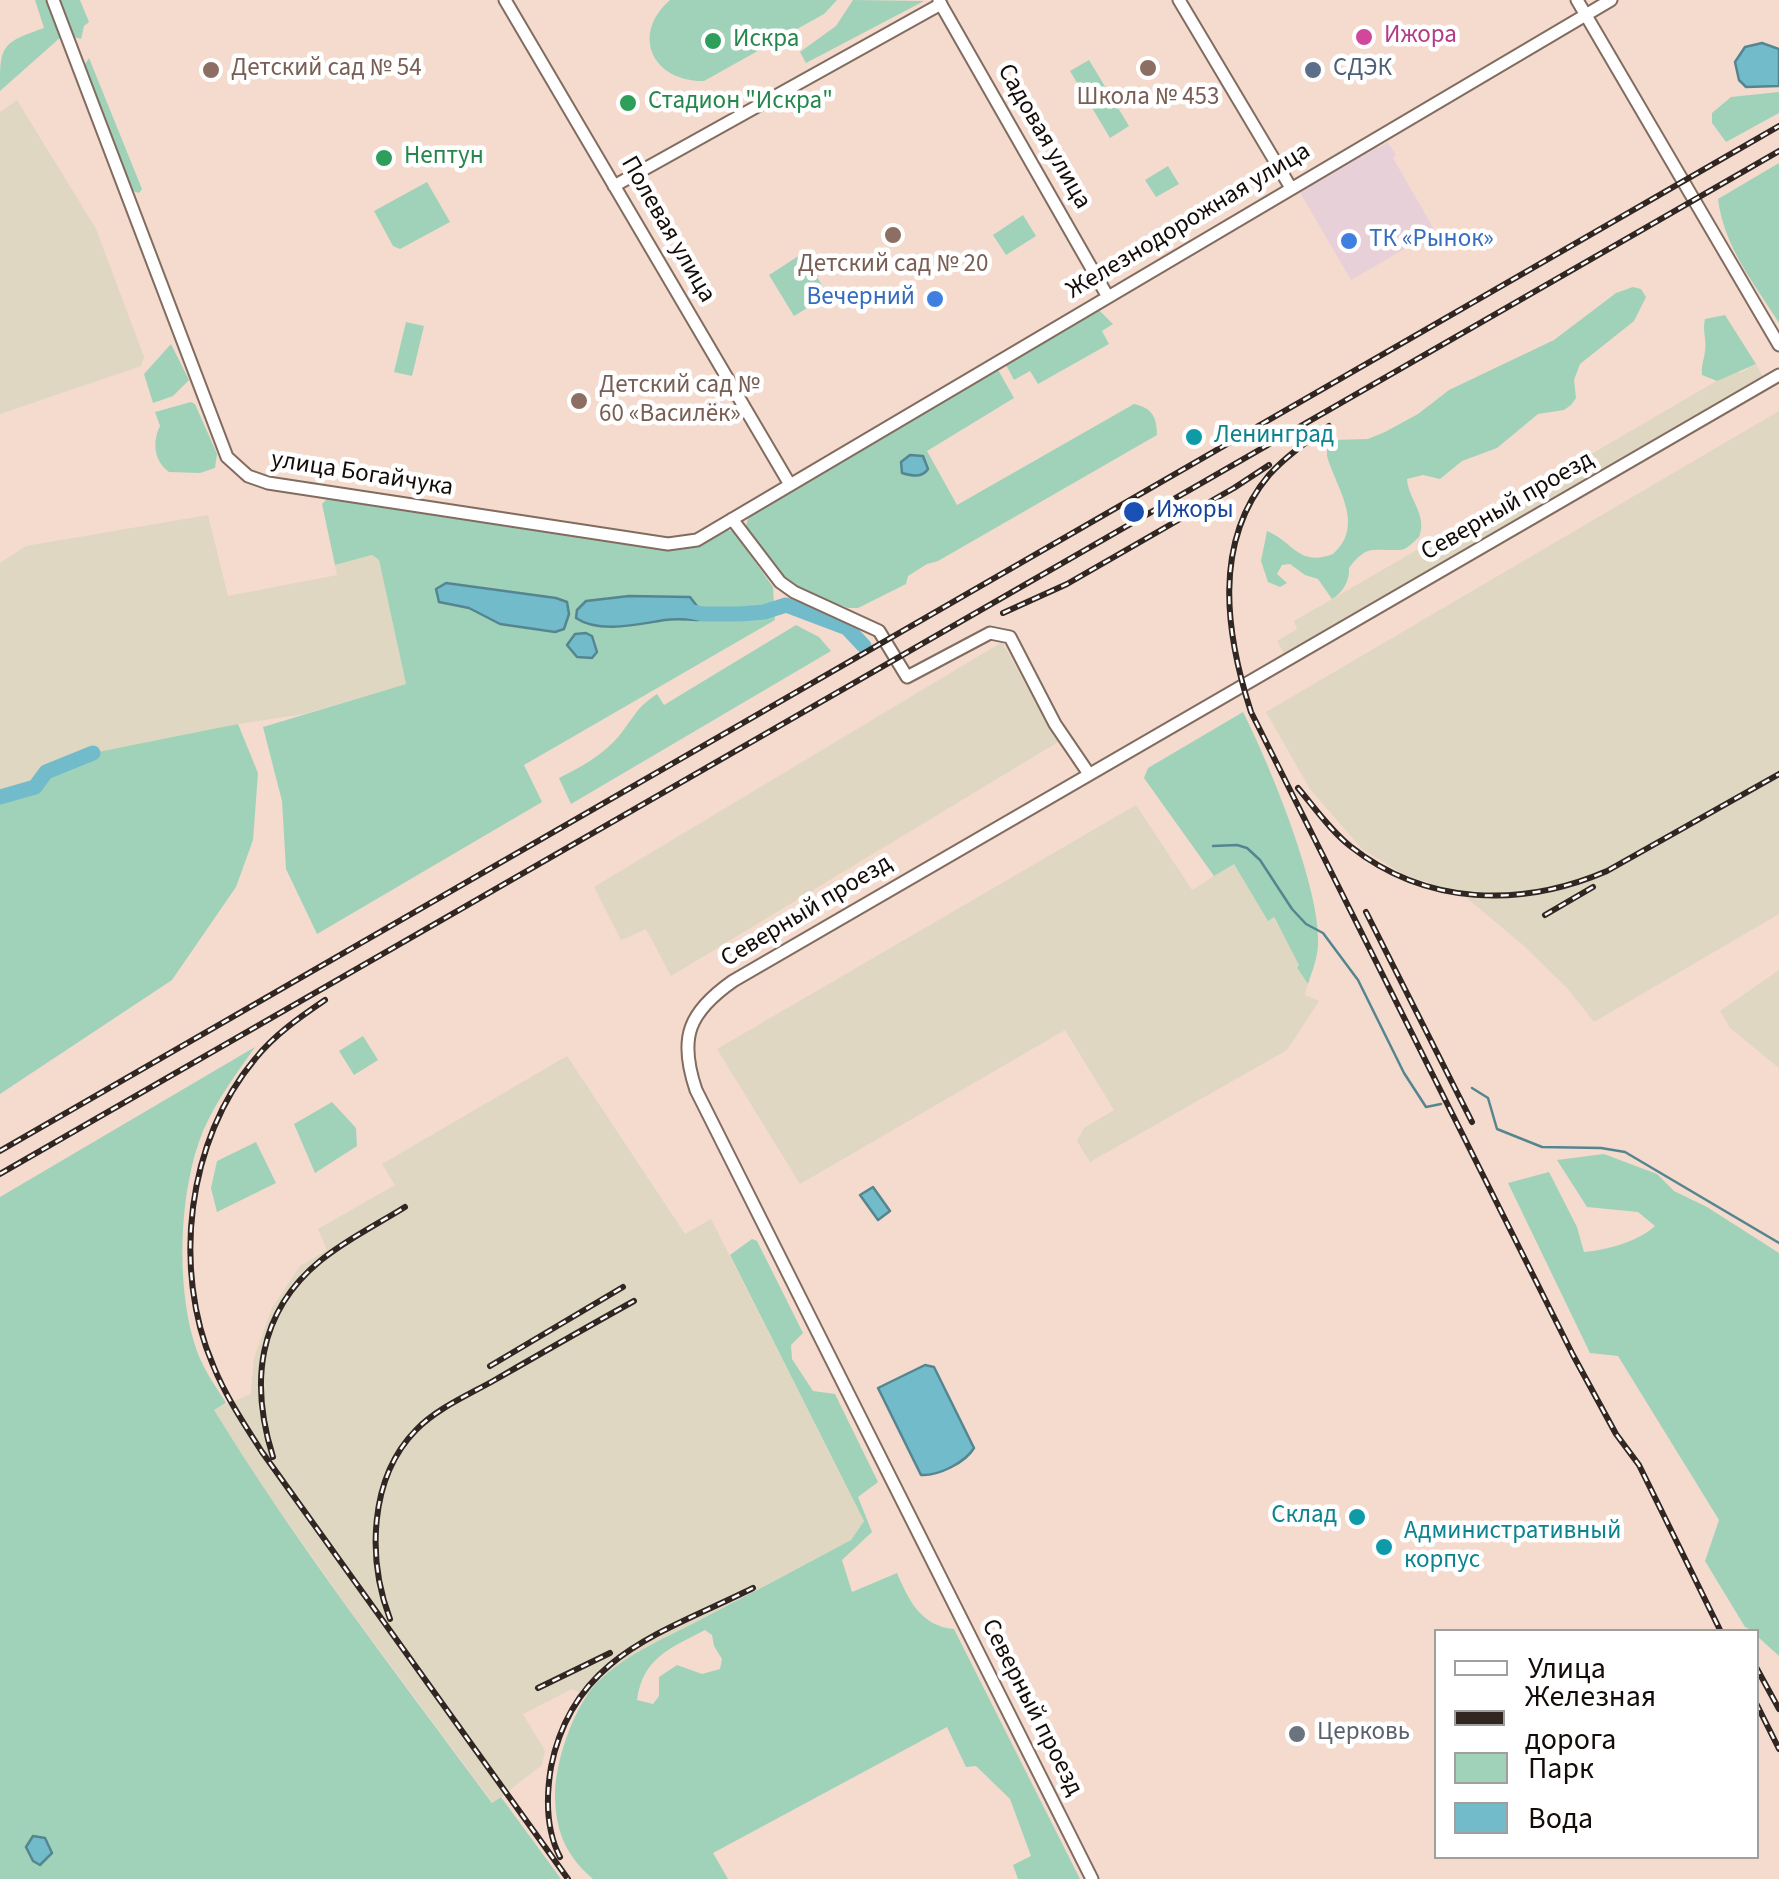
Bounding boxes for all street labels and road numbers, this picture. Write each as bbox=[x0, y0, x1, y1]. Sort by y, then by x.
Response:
street label: Садовая улица bbox=[989, 59, 1097, 215]
street label: Железнодорожная улица bbox=[1062, 137, 1316, 307]
street label: Полевая улица bbox=[613, 151, 721, 309]
street label: Северный проезд bbox=[1416, 445, 1600, 569]
street label: улица Богайчука bbox=[269, 446, 455, 504]
street label: Северный проезд bbox=[716, 849, 898, 975]
street label: Северный проезд bbox=[974, 1615, 1088, 1801]

